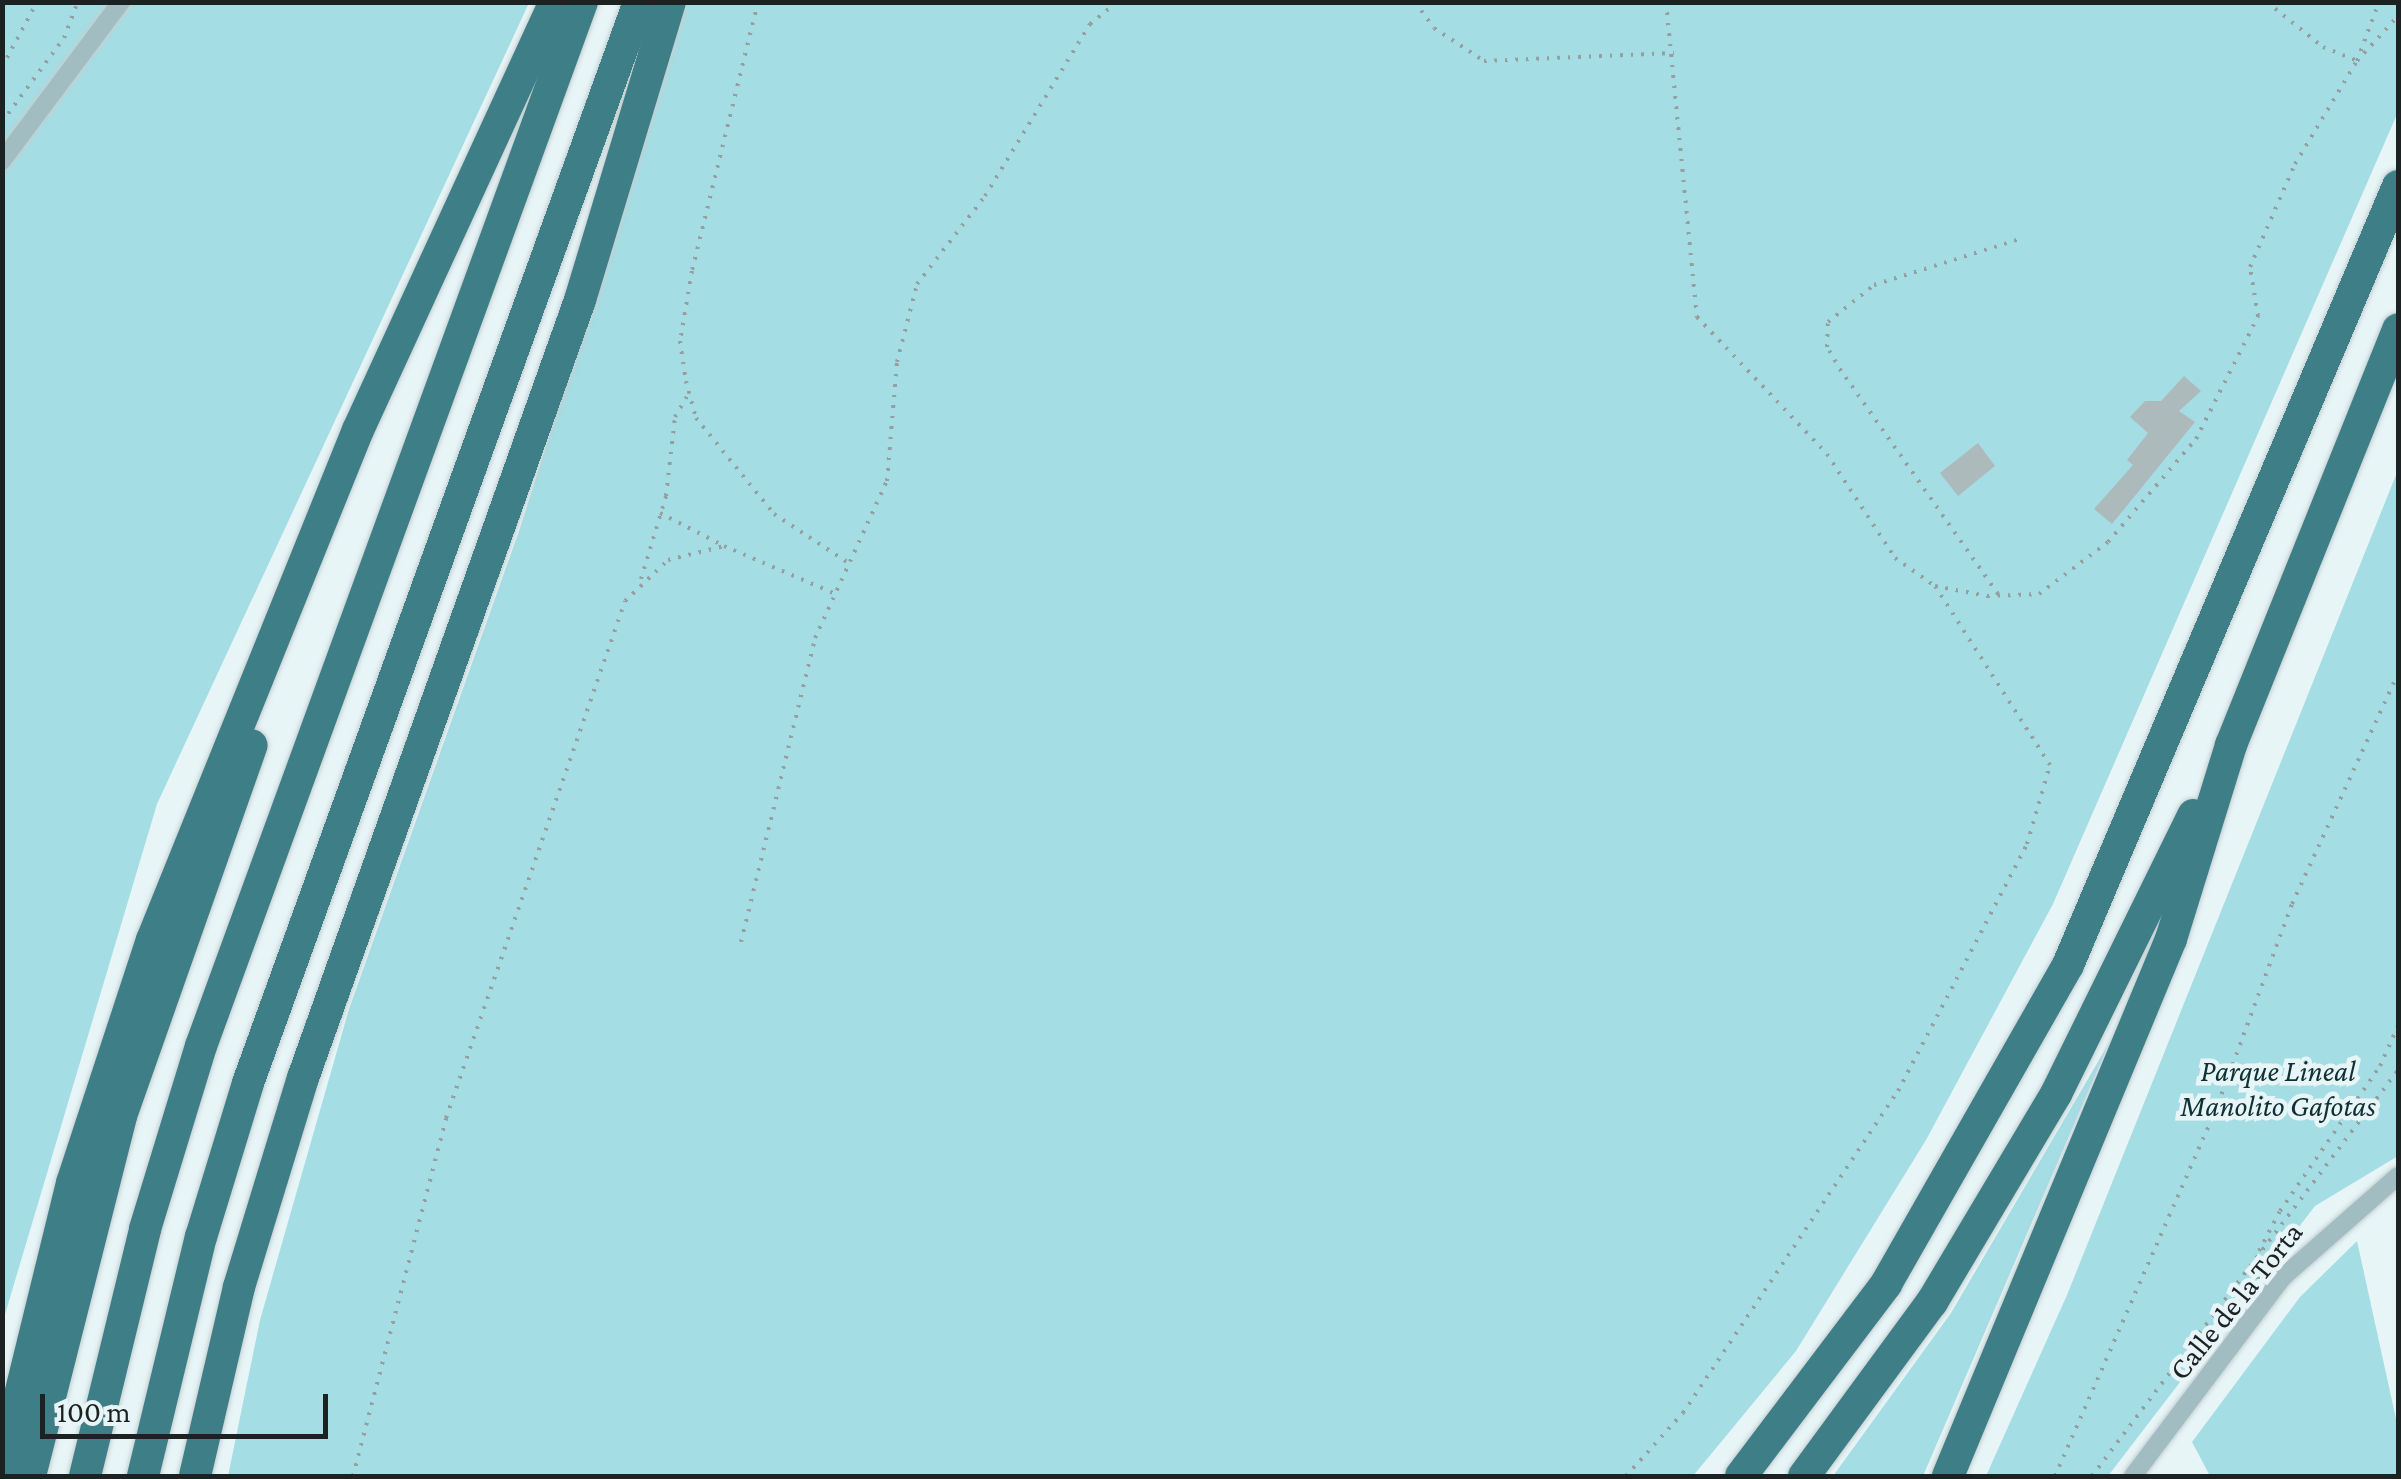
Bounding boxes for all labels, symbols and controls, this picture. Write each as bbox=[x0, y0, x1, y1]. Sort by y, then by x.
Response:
park label: Parque Lineal Manolito Gafotas bbox=[2180, 1053, 2376, 1124]
street label: Calle de la Torta bbox=[2161, 1215, 2311, 1387]
scale bar bbox=[45, 1374, 332, 1436]
text: 100 m bbox=[57, 1395, 131, 1428]

